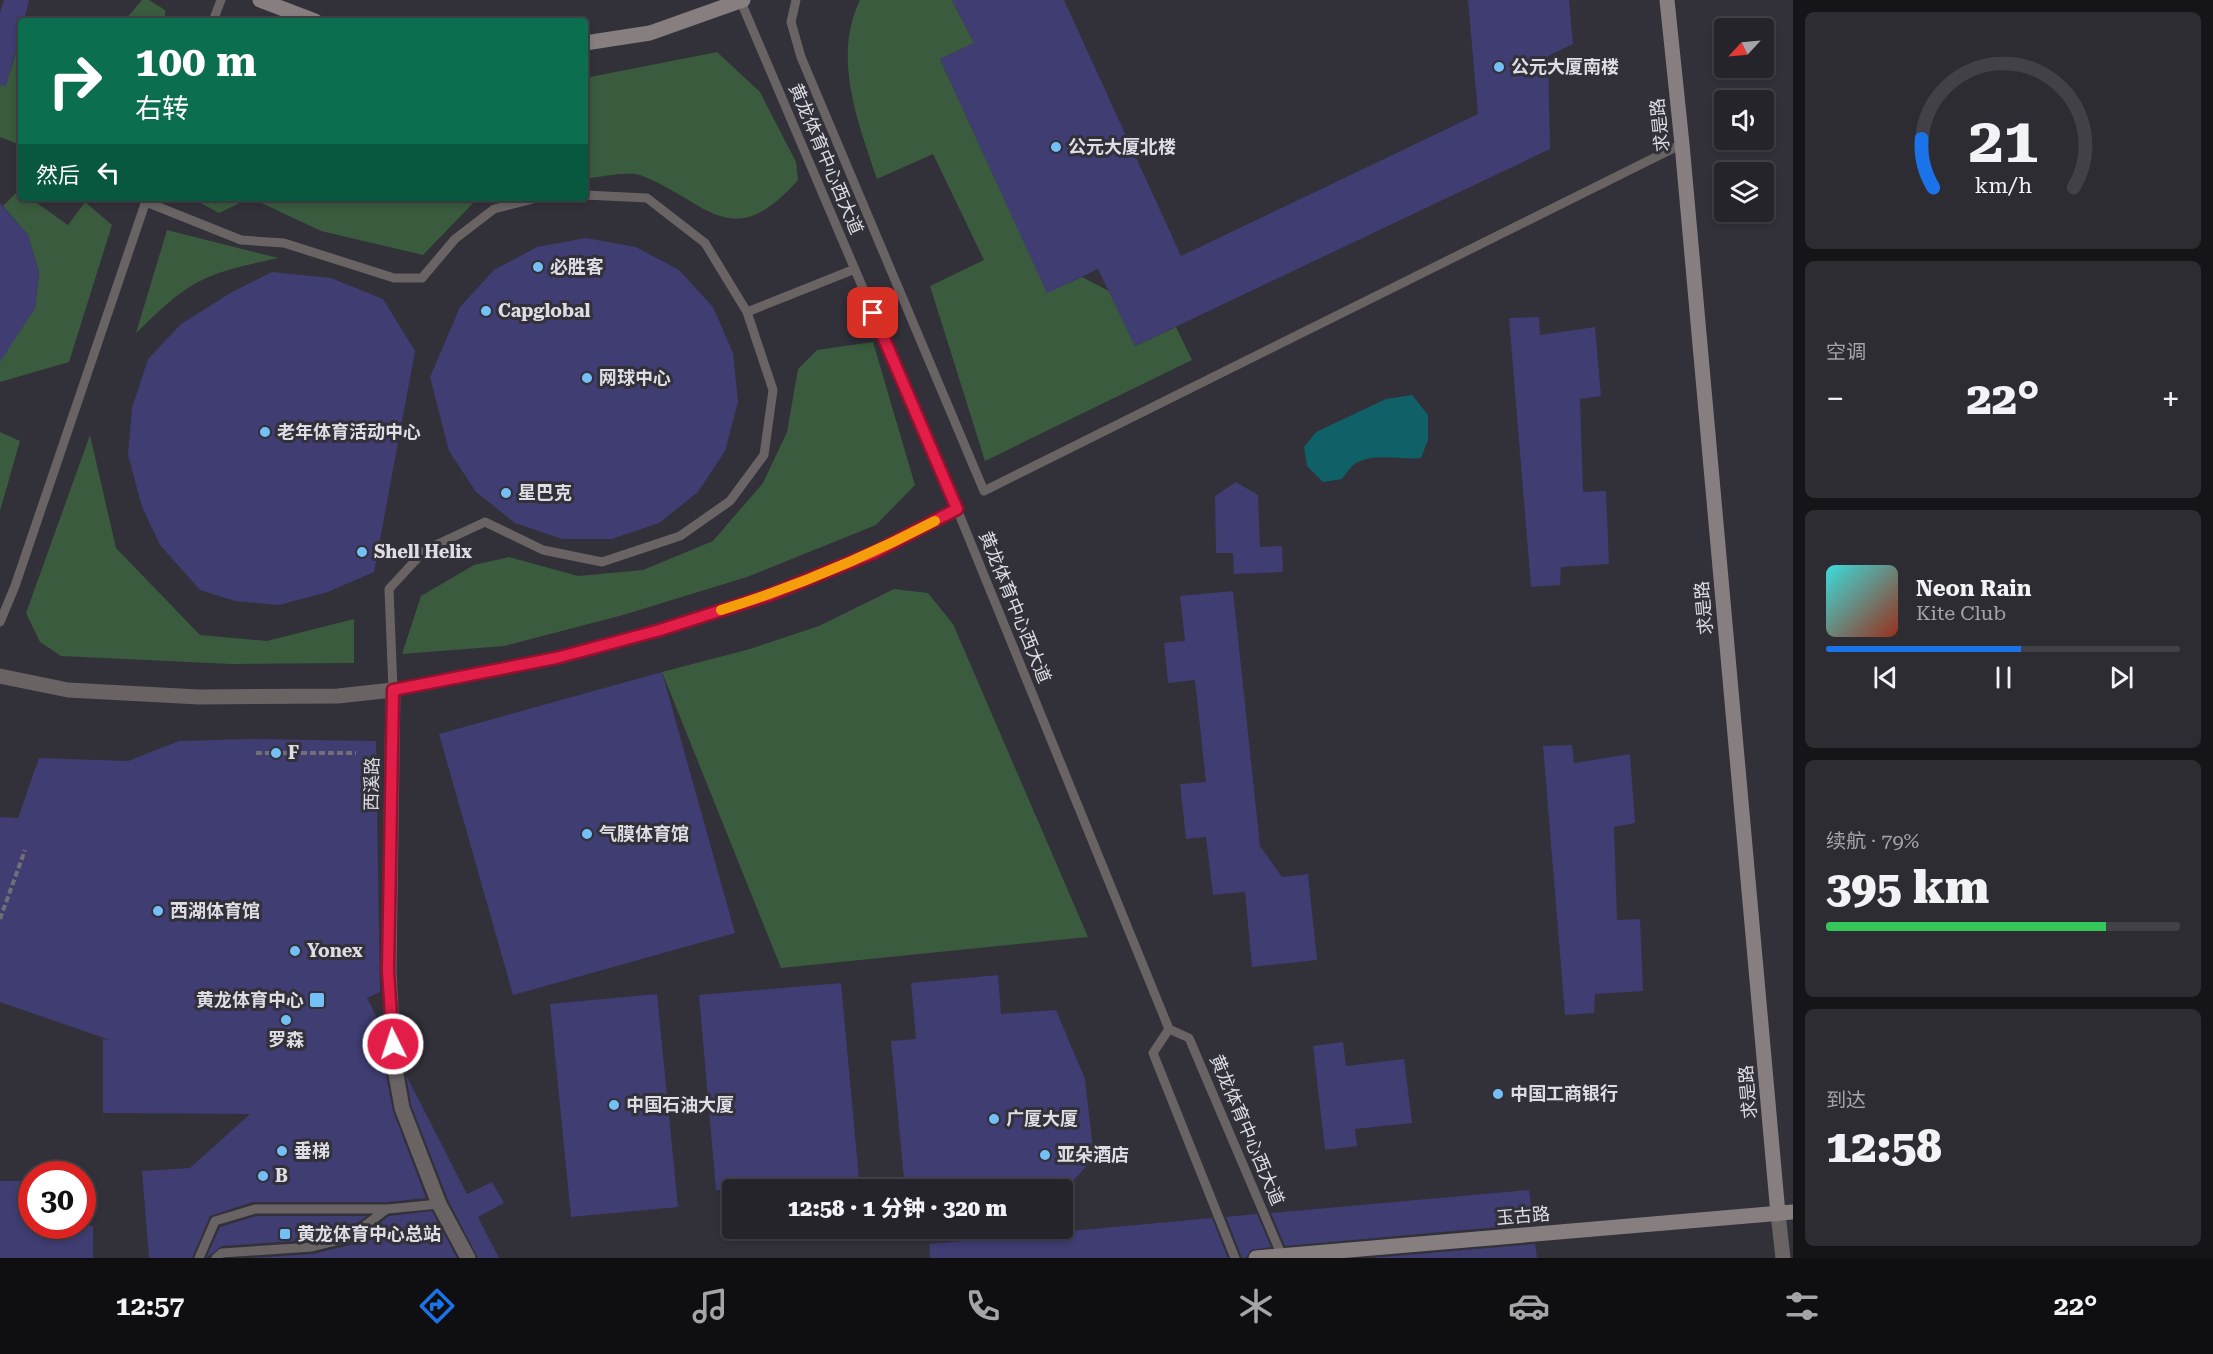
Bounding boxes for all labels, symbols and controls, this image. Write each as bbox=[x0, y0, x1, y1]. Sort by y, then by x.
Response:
north arrow bbox=[1714, 18, 1774, 78]
map controls bbox=[1714, 18, 1774, 222]
text: 100 m bbox=[135, 37, 257, 86]
icon: right bbox=[36, 42, 114, 120]
place label: 公元大厦南楼 bbox=[1511, 56, 1619, 77]
marker: 公元大厦南楼 bbox=[1492, 60, 1506, 74]
street label: 黄龙体育中心西大道 bbox=[785, 80, 868, 237]
button: sound bbox=[1714, 90, 1774, 150]
text: 右转 bbox=[135, 93, 189, 125]
street label: 求是路 bbox=[1646, 97, 1673, 153]
text: 21 bbox=[1968, 104, 2038, 177]
place label: 公元大厦北楼 bbox=[1068, 136, 1176, 157]
marker: 公元大厦北楼 bbox=[1049, 140, 1063, 154]
icon: left bbox=[92, 156, 125, 189]
button: layers bbox=[1714, 162, 1774, 222]
text: 然后 bbox=[36, 163, 80, 188]
text: km/h bbox=[1974, 173, 2032, 198]
place label: 必胜客 bbox=[550, 256, 604, 277]
marker: 必胜客 bbox=[531, 260, 545, 274]
pin bbox=[847, 287, 898, 338]
icon: arrive bbox=[856, 296, 889, 329]
place label: Capglobal bbox=[498, 300, 590, 321]
marker: Capglobal bbox=[479, 304, 493, 318]
text: 空调 bbox=[1826, 340, 1866, 364]
place label: 网球中心 bbox=[599, 367, 671, 388]
marker: 网球中心 bbox=[580, 371, 594, 385]
text: 22° bbox=[1967, 372, 2040, 425]
text: − bbox=[1826, 379, 1844, 418]
text: + bbox=[2162, 379, 2180, 418]
place label: 老年体育活动中心 bbox=[277, 421, 421, 442]
marker: 老年体育活动中心 bbox=[258, 425, 272, 439]
place label: 星巴克 bbox=[518, 482, 572, 503]
marker: 星巴克 bbox=[499, 486, 513, 500]
street label: 黄龙体育中心西大道 bbox=[975, 528, 1056, 686]
place label: Shell Helix bbox=[374, 541, 472, 562]
marker: Shell Helix bbox=[355, 545, 369, 559]
text: Neon Rain bbox=[1916, 576, 2031, 601]
street label: 求是路 bbox=[1691, 580, 1716, 636]
text: Kite Club bbox=[1916, 601, 2006, 625]
icon: previous bbox=[1869, 661, 1902, 694]
icon: pause bbox=[1987, 661, 2020, 694]
icon: next bbox=[2105, 661, 2138, 694]
place label: F bbox=[288, 742, 299, 763]
marker: F bbox=[269, 746, 283, 760]
street label: 西溪路 bbox=[361, 757, 382, 811]
place label: 气膜体育馆 bbox=[599, 823, 689, 844]
marker: 气膜体育馆 bbox=[580, 827, 594, 841]
text: 续航 · 79% bbox=[1826, 829, 1919, 853]
text: 395 km bbox=[1826, 861, 1989, 914]
place label: 西湖体育馆 bbox=[170, 900, 260, 921]
marker: 西湖体育馆 bbox=[151, 904, 165, 918]
place label: Yonex bbox=[307, 940, 363, 961]
marker: Yonex bbox=[288, 944, 302, 958]
place label: 黄龙体育中心 bbox=[196, 989, 304, 1010]
marker: 黄龙体育中心 bbox=[308, 991, 326, 1009]
position arrow bbox=[361, 1012, 425, 1076]
marker: 罗森 bbox=[279, 1013, 293, 1027]
place label: 罗森 bbox=[268, 1029, 304, 1050]
street label: 黄龙体育中心西大道 bbox=[1206, 1051, 1289, 1208]
street label: 求是路 bbox=[1735, 1064, 1760, 1120]
place label: 中国工商银行 bbox=[1510, 1083, 1618, 1104]
marker: 中国工商银行 bbox=[1491, 1087, 1505, 1101]
text: 到达 bbox=[1826, 1088, 1866, 1112]
place label: 中国石油大厦 bbox=[626, 1094, 734, 1115]
marker: 中国石油大厦 bbox=[607, 1098, 621, 1112]
place label: 广厦大厦 bbox=[1006, 1108, 1078, 1129]
marker: 广厦大厦 bbox=[987, 1112, 1001, 1126]
text: 12:58 bbox=[1826, 1120, 1942, 1173]
place label: 垂梯 bbox=[294, 1140, 330, 1161]
marker: 垂梯 bbox=[275, 1144, 289, 1158]
place label: 亚朵酒店 bbox=[1057, 1144, 1129, 1165]
marker: 亚朵酒店 bbox=[1038, 1148, 1052, 1162]
speed limit sign: 30 bbox=[18, 1161, 96, 1239]
place label: B bbox=[275, 1165, 288, 1186]
marker: B bbox=[256, 1169, 270, 1183]
text: 12:58 · 1 分钟 · 320 m bbox=[788, 1196, 1007, 1221]
street label: 玉古路 bbox=[1495, 1203, 1551, 1228]
place label: 黄龙体育中心总站 bbox=[297, 1223, 441, 1244]
marker: 黄龙体育中心总站 bbox=[278, 1227, 292, 1241]
icon: directions bbox=[416, 1285, 458, 1327]
icon: music bbox=[689, 1285, 731, 1327]
icon: phone bbox=[962, 1285, 1004, 1327]
icon: climate bbox=[1235, 1285, 1277, 1327]
icon: car bbox=[1508, 1285, 1550, 1327]
icon: filters bbox=[1781, 1285, 1823, 1327]
text: 12:57 bbox=[116, 1290, 184, 1322]
text: 22° bbox=[2054, 1290, 2097, 1322]

